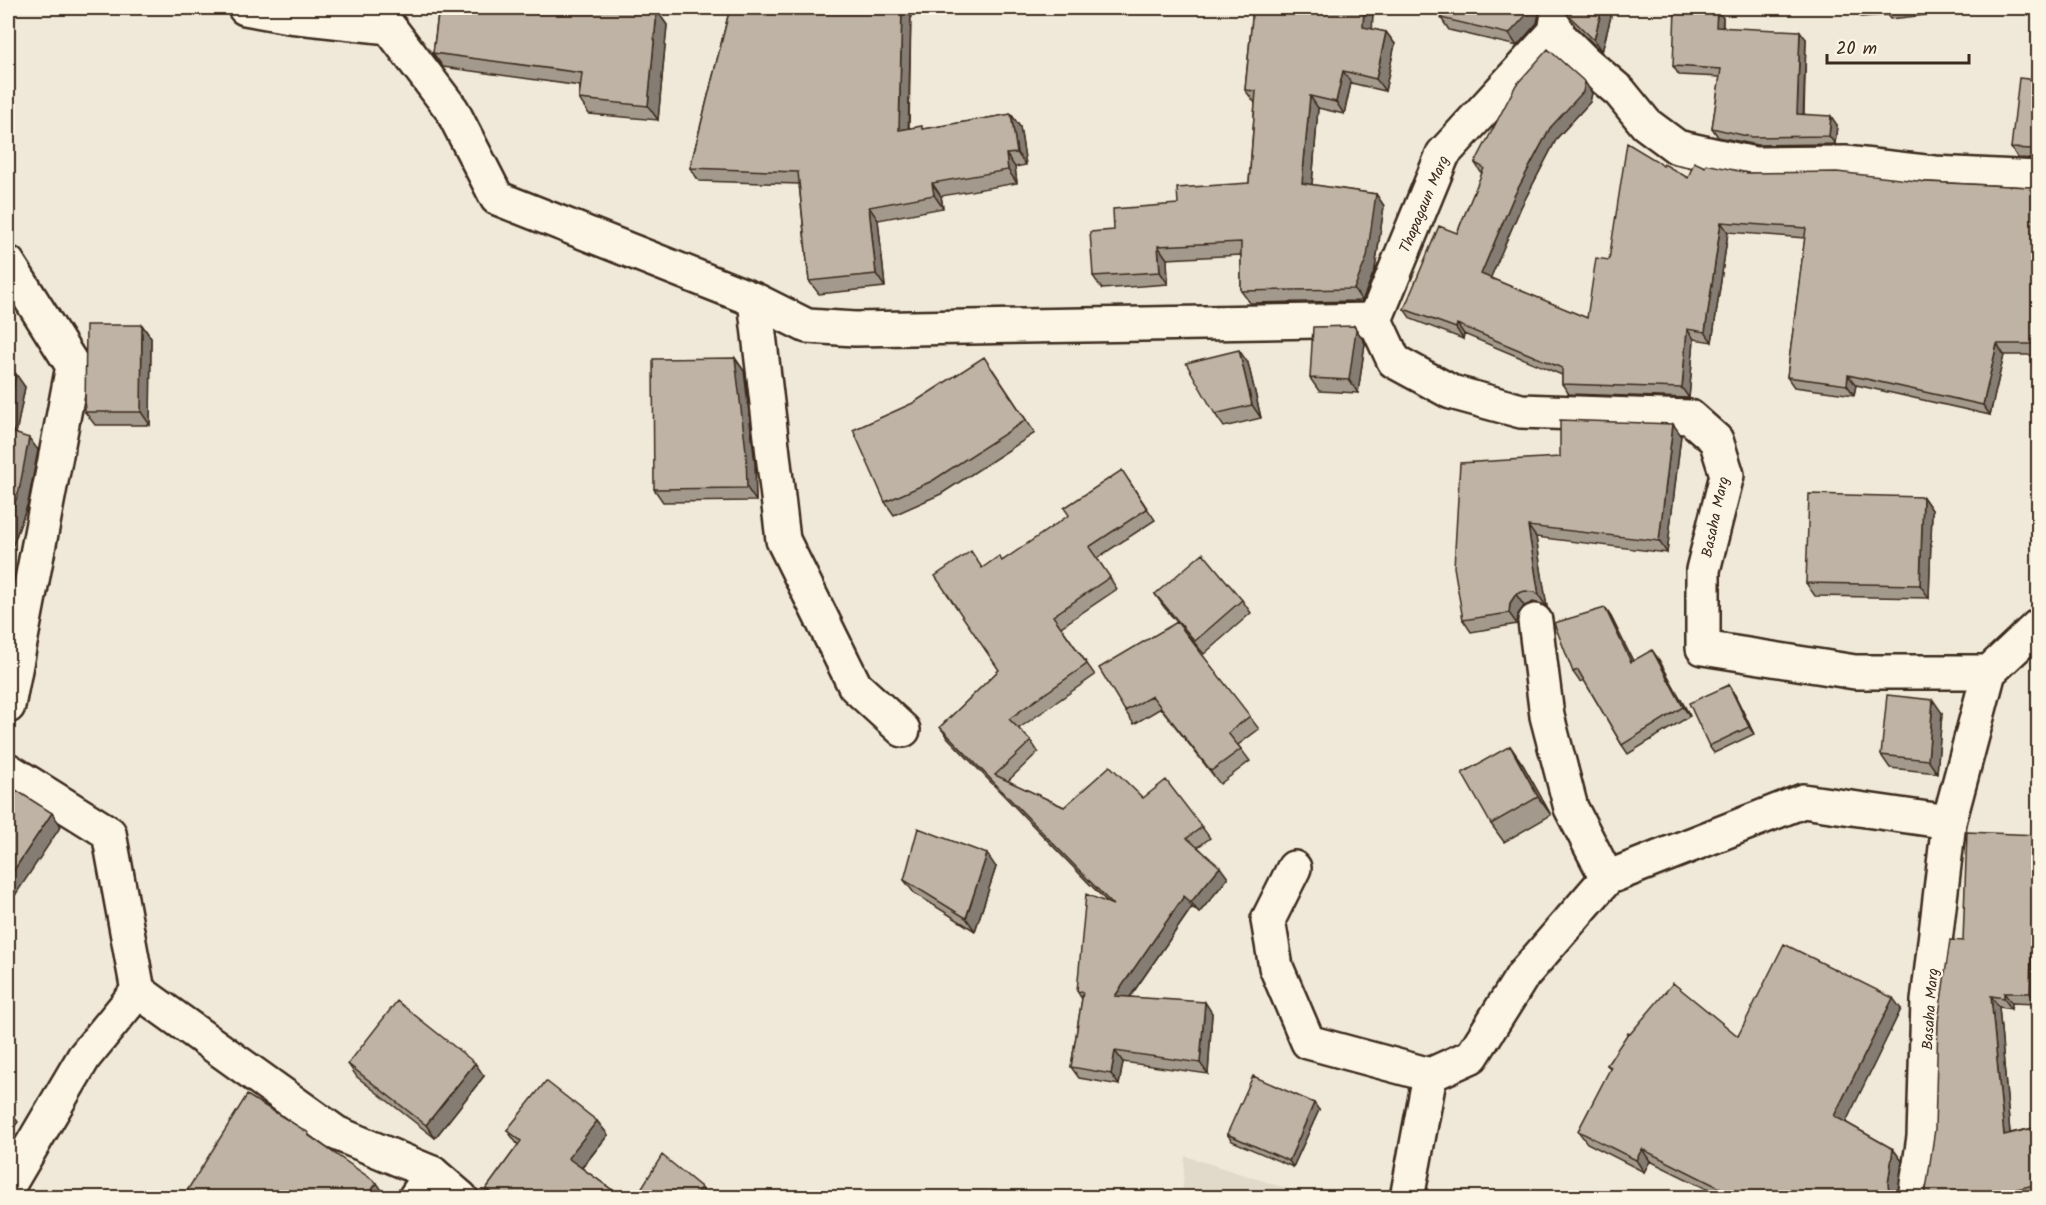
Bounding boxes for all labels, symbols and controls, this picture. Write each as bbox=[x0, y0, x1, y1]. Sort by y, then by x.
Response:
scale bar bbox=[1827, 27, 1970, 65]
text: 20 m bbox=[1836, 35, 1877, 64]
street label: Thapagaun Marg bbox=[1394, 152, 1456, 257]
street label: Basaha Marg bbox=[1696, 475, 1736, 560]
street label: Basaha Marg bbox=[1916, 967, 1946, 1051]

